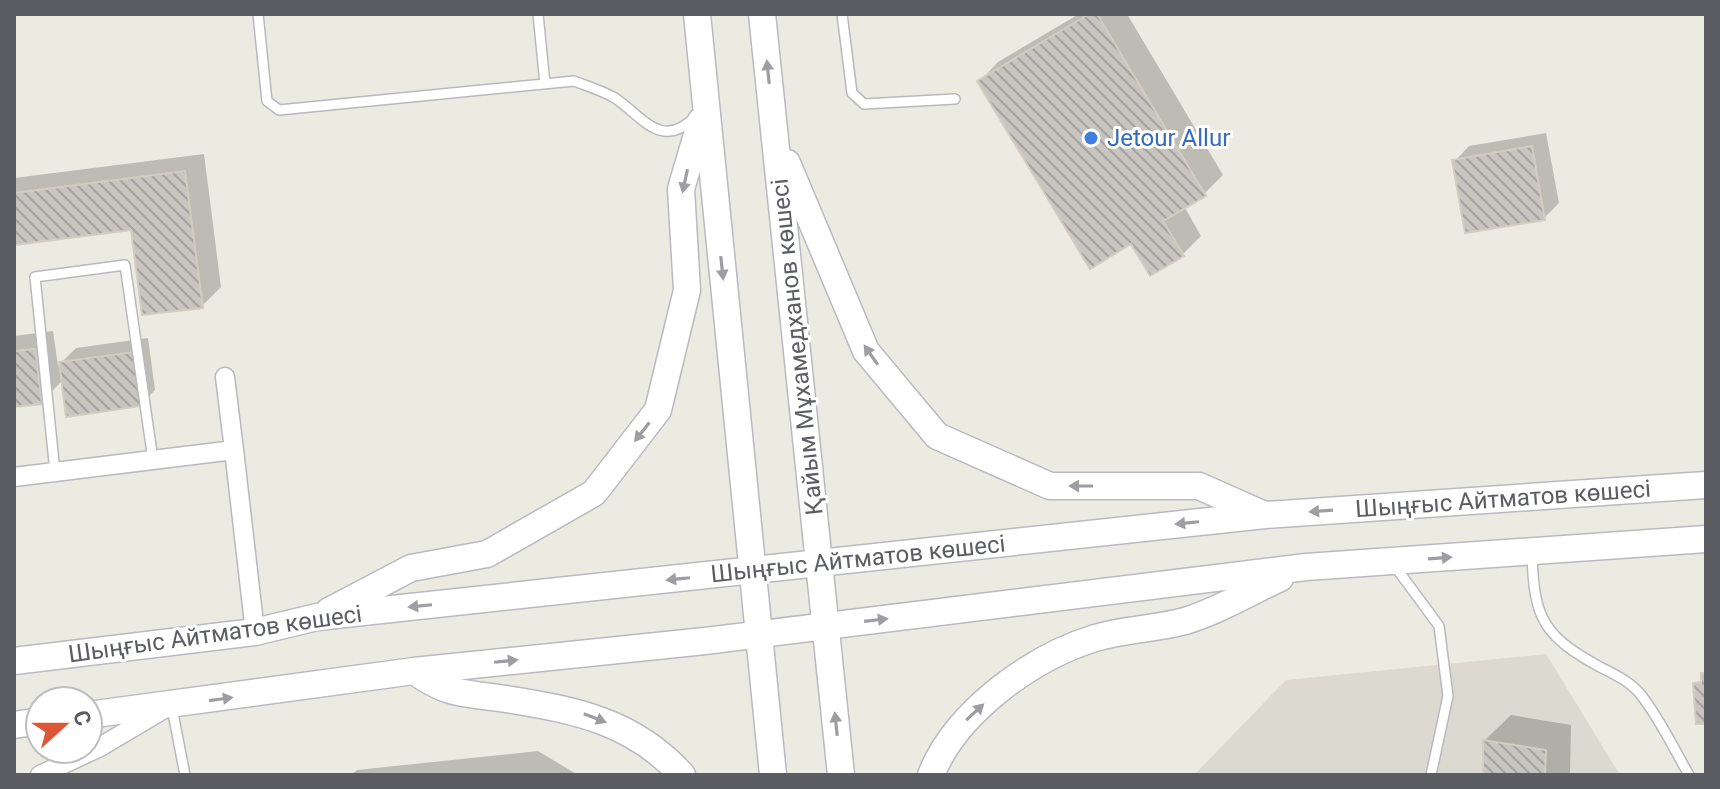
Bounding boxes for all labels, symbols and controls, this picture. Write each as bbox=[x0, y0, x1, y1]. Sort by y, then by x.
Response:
one-way arrow bbox=[761, 59, 774, 84]
place label: Jetour Allur bbox=[1107, 124, 1230, 152]
marker: Jetour Allur bbox=[1082, 129, 1100, 147]
one-way arrow bbox=[678, 169, 691, 194]
street label: Қайым Мұхамедханов көшесі bbox=[765, 177, 829, 517]
one-way arrow bbox=[716, 256, 729, 281]
one-way arrow bbox=[864, 344, 879, 365]
one-way arrow bbox=[634, 422, 650, 442]
street label: Шыңғыс Айтматов көшесі bbox=[1354, 475, 1652, 523]
one-way arrow bbox=[1068, 480, 1093, 492]
one-way arrow bbox=[1308, 505, 1333, 518]
one-way arrow bbox=[1174, 517, 1199, 530]
street label: Шыңғыс Айтматов көшесі bbox=[709, 530, 1007, 588]
one-way arrow bbox=[1427, 551, 1452, 564]
one-way arrow bbox=[665, 572, 690, 585]
street label: Шыңғыс Айтматов көшесі bbox=[66, 600, 364, 668]
one-way arrow bbox=[407, 600, 432, 613]
one-way arrow bbox=[864, 613, 889, 626]
one-way arrow bbox=[494, 655, 519, 668]
north arrow bbox=[24, 685, 104, 765]
one-way arrow bbox=[209, 692, 234, 705]
one-way arrow bbox=[966, 704, 985, 722]
text: С bbox=[68, 707, 96, 729]
one-way arrow bbox=[829, 711, 842, 736]
one-way arrow bbox=[583, 712, 607, 725]

